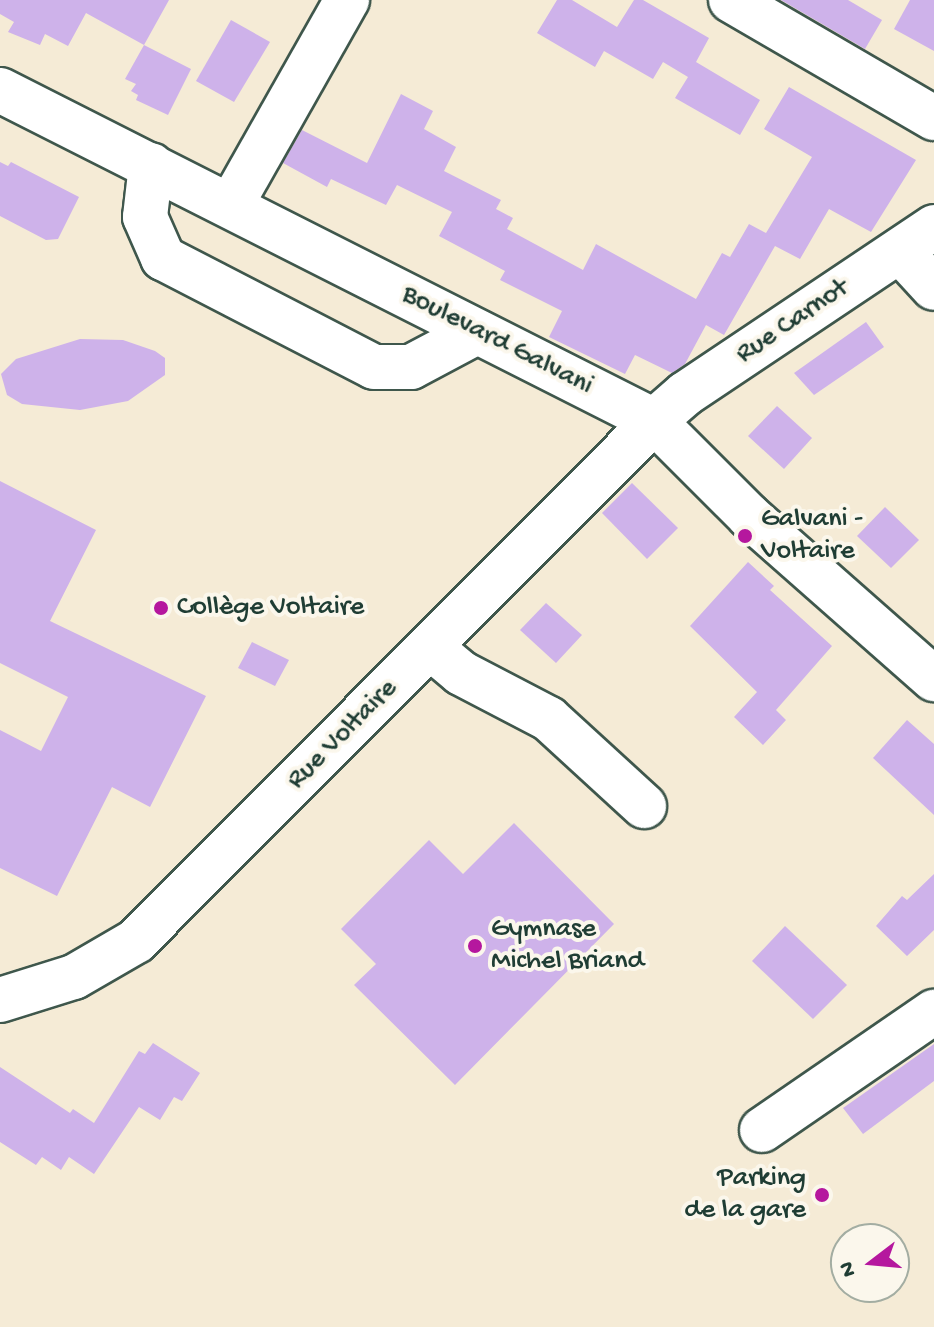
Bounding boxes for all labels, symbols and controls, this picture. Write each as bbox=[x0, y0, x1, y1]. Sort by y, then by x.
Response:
street label: Rue Carnot bbox=[730, 272, 856, 372]
street label: Boulevard Galvani bbox=[396, 278, 598, 404]
place label: Galvani - Voltaire bbox=[761, 503, 863, 569]
marker: Galvani - Voltaire bbox=[736, 527, 754, 545]
place label: Collège Voltaire bbox=[177, 591, 364, 625]
marker: Collège Voltaire bbox=[152, 599, 170, 617]
street label: Rue Voltaire bbox=[281, 673, 405, 797]
place label: Gymnase Michel Briand bbox=[491, 913, 644, 979]
marker: Gymnase Michel Briand bbox=[466, 937, 484, 955]
place label: Parking de la gare bbox=[684, 1162, 806, 1228]
marker: Parking de la gare bbox=[813, 1186, 831, 1204]
north arrow bbox=[830, 1223, 910, 1303]
text: N bbox=[834, 1259, 863, 1280]

